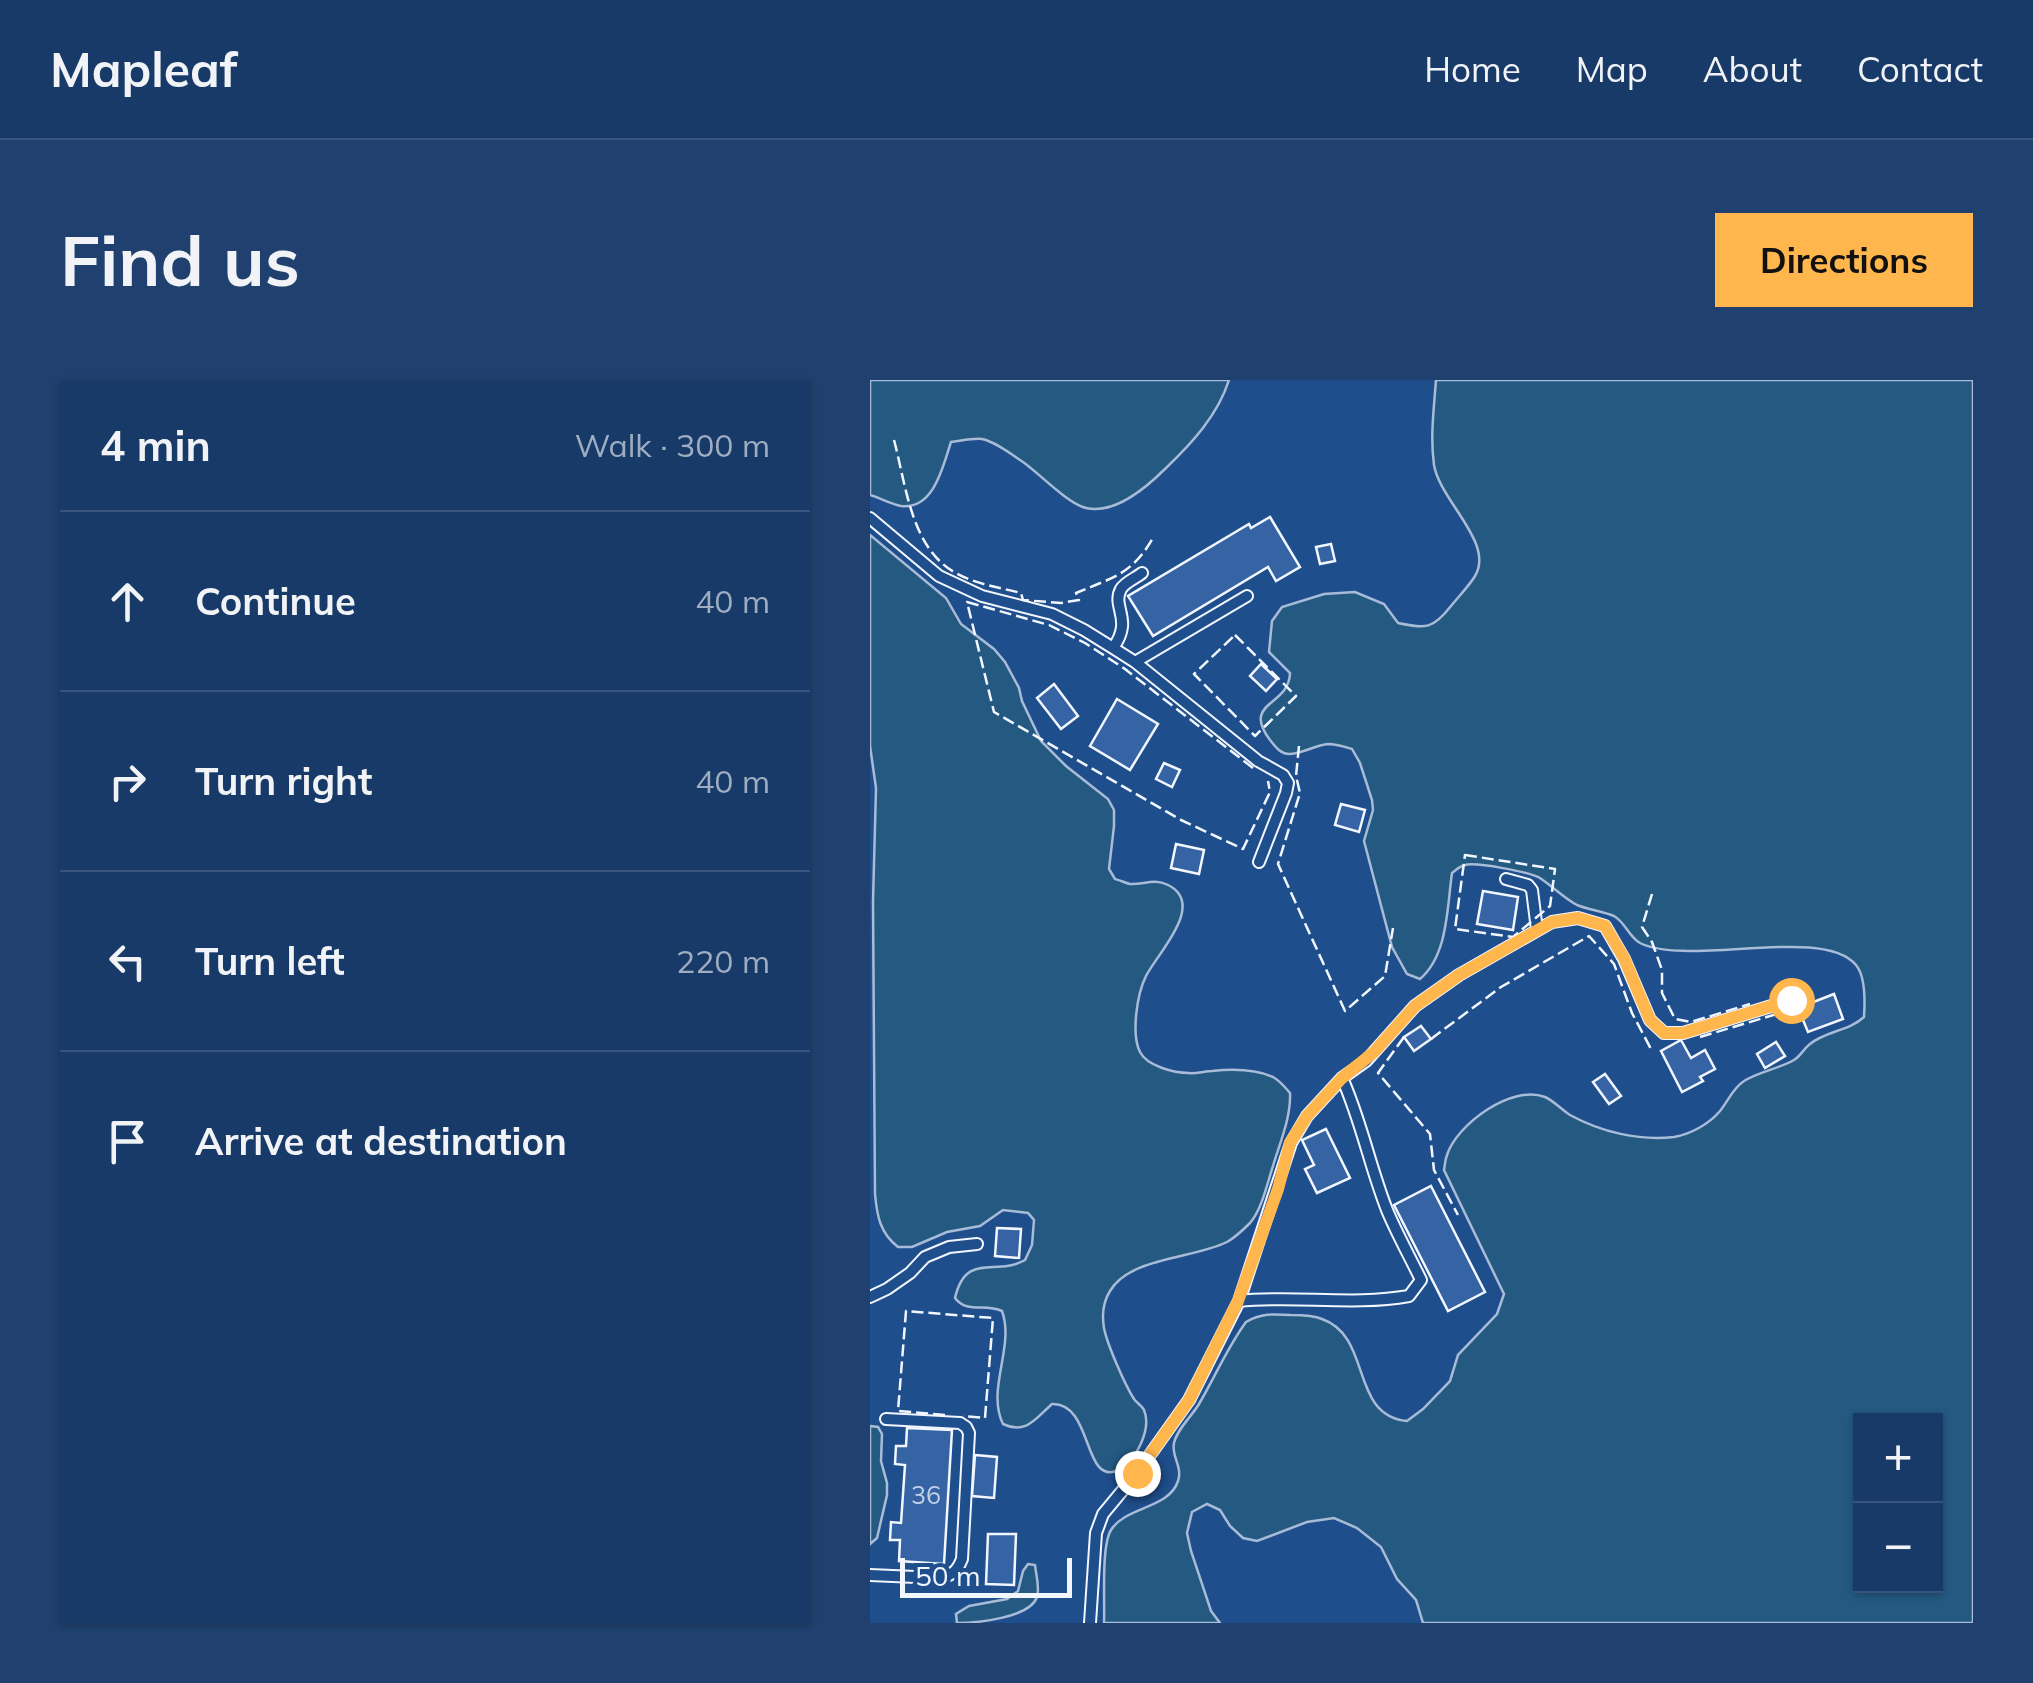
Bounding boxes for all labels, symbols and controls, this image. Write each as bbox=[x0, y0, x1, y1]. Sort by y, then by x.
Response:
text: Mapleaf bbox=[50, 39, 238, 99]
text: Home bbox=[1424, 47, 1521, 91]
text: Map bbox=[1576, 47, 1648, 91]
text: About bbox=[1703, 47, 1802, 91]
text: Contact bbox=[1857, 47, 1983, 91]
button: Directions bbox=[1715, 213, 1973, 307]
text: Find us bbox=[60, 216, 300, 304]
text: 4 min bbox=[100, 419, 211, 472]
text: Walk · 300 m bbox=[575, 425, 770, 465]
icon: ahead bbox=[100, 574, 155, 629]
text: Continue bbox=[195, 577, 356, 625]
text: 40 m bbox=[695, 581, 770, 621]
icon: right bbox=[100, 754, 155, 809]
text: Turn right bbox=[195, 757, 372, 805]
text: 40 m bbox=[695, 761, 770, 801]
icon: left bbox=[100, 934, 155, 989]
text: Turn left bbox=[195, 937, 345, 985]
text: 220 m bbox=[676, 941, 770, 981]
route start bbox=[1769, 978, 1815, 1024]
icon: arrive bbox=[100, 1114, 155, 1169]
text: Arrive at destination bbox=[195, 1117, 567, 1165]
map controls bbox=[1853, 1413, 1943, 1593]
button: + bbox=[1853, 1413, 1943, 1503]
route end bbox=[1115, 1451, 1161, 1497]
house number: 36 bbox=[911, 1479, 941, 1510]
button: − bbox=[1853, 1503, 1943, 1593]
scale bar bbox=[900, 1553, 1072, 1598]
text: 50 m bbox=[915, 1558, 981, 1593]

